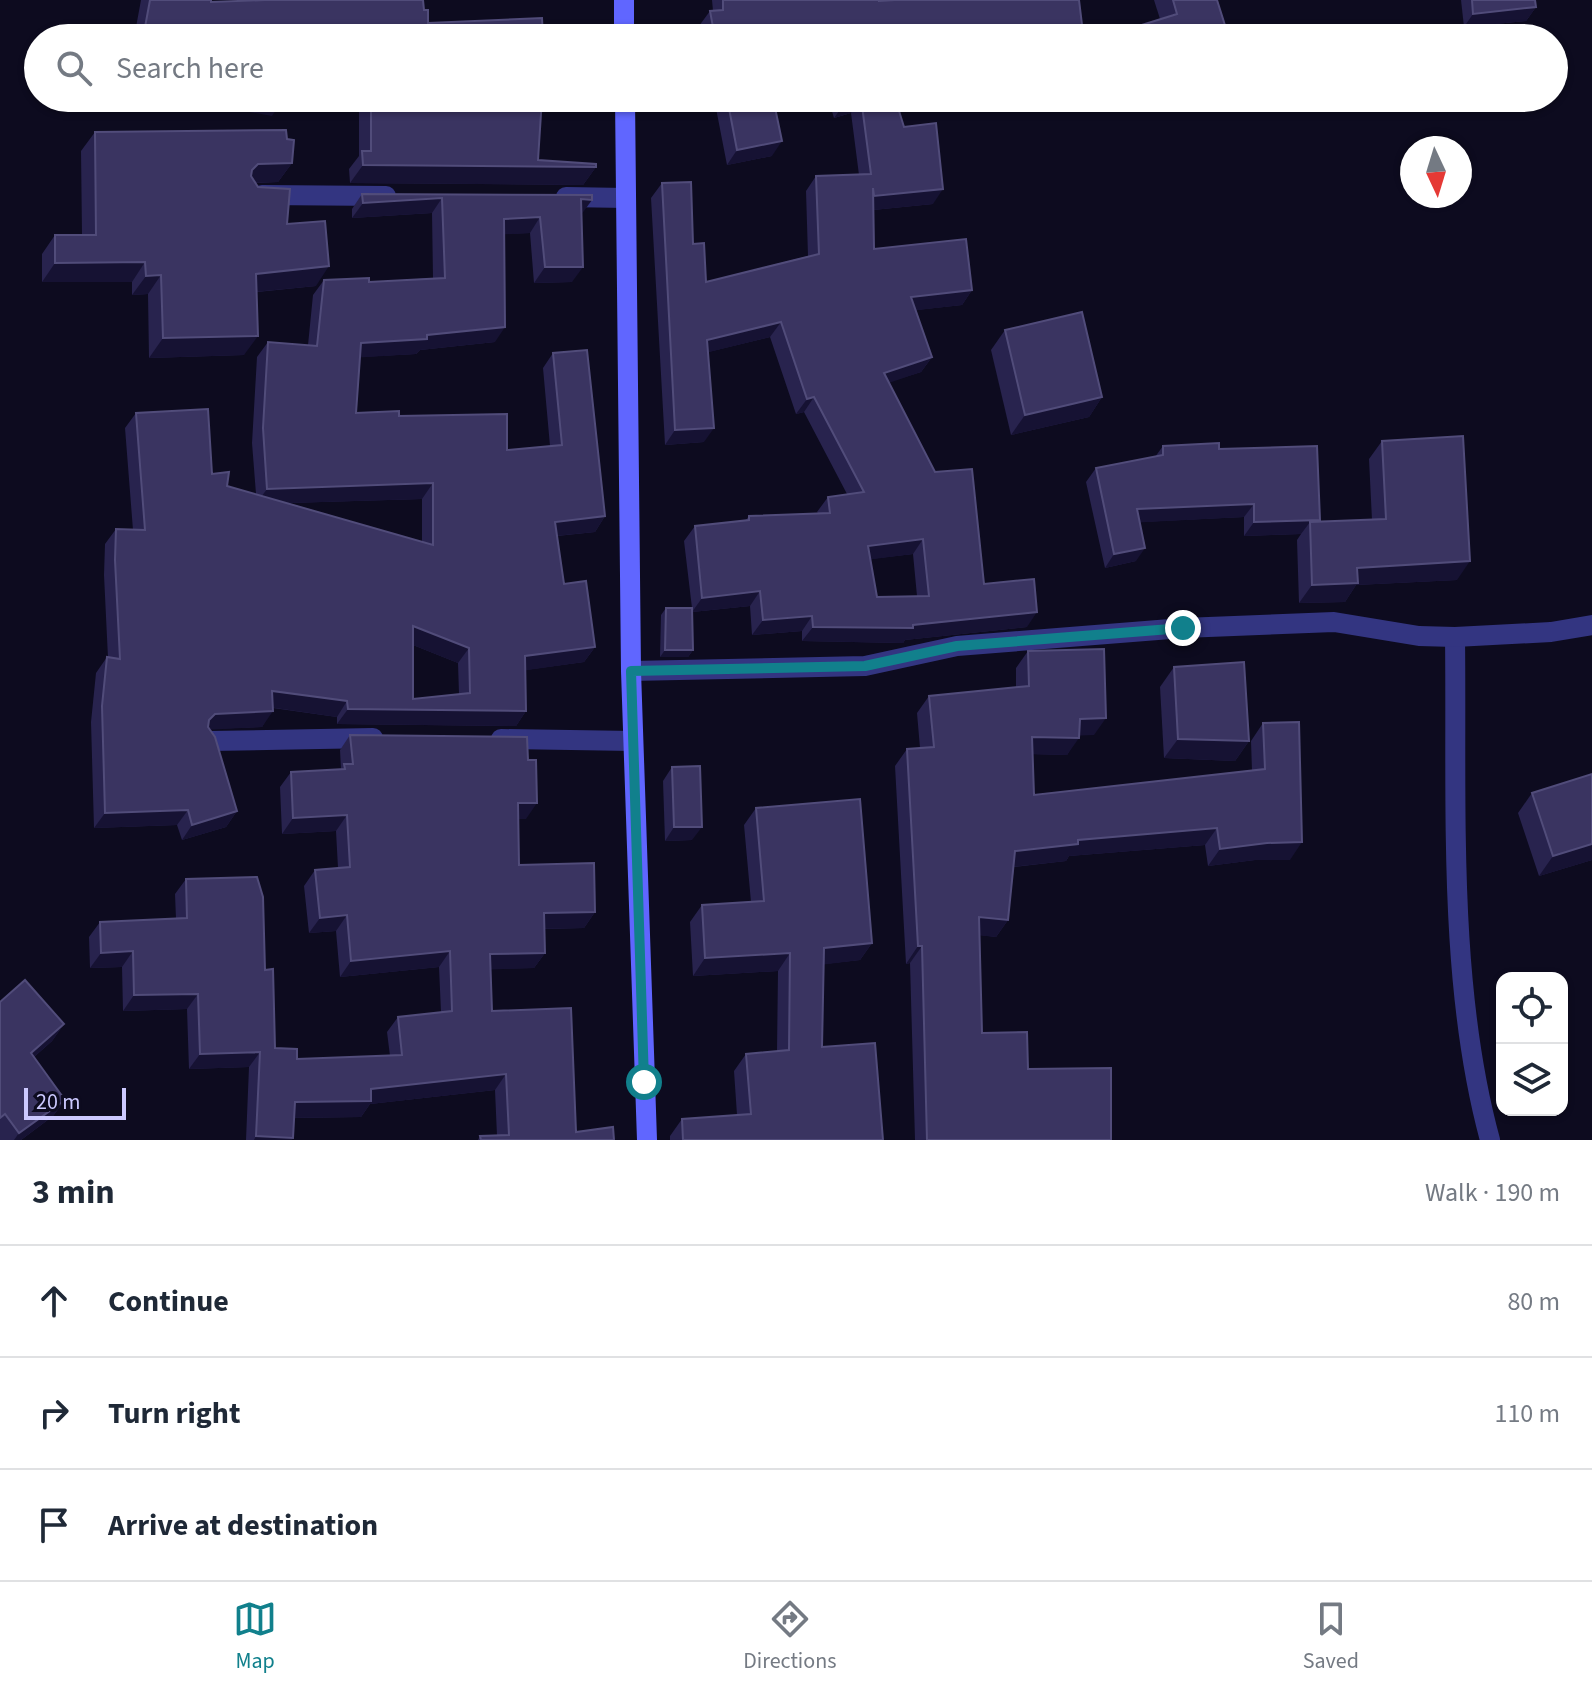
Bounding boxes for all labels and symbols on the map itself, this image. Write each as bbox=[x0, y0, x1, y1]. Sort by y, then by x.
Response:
north arrow bbox=[1400, 136, 1472, 208]
route end bbox=[1165, 610, 1201, 646]
route start bbox=[626, 1064, 662, 1100]
scale bar bbox=[24, 1084, 126, 1120]

